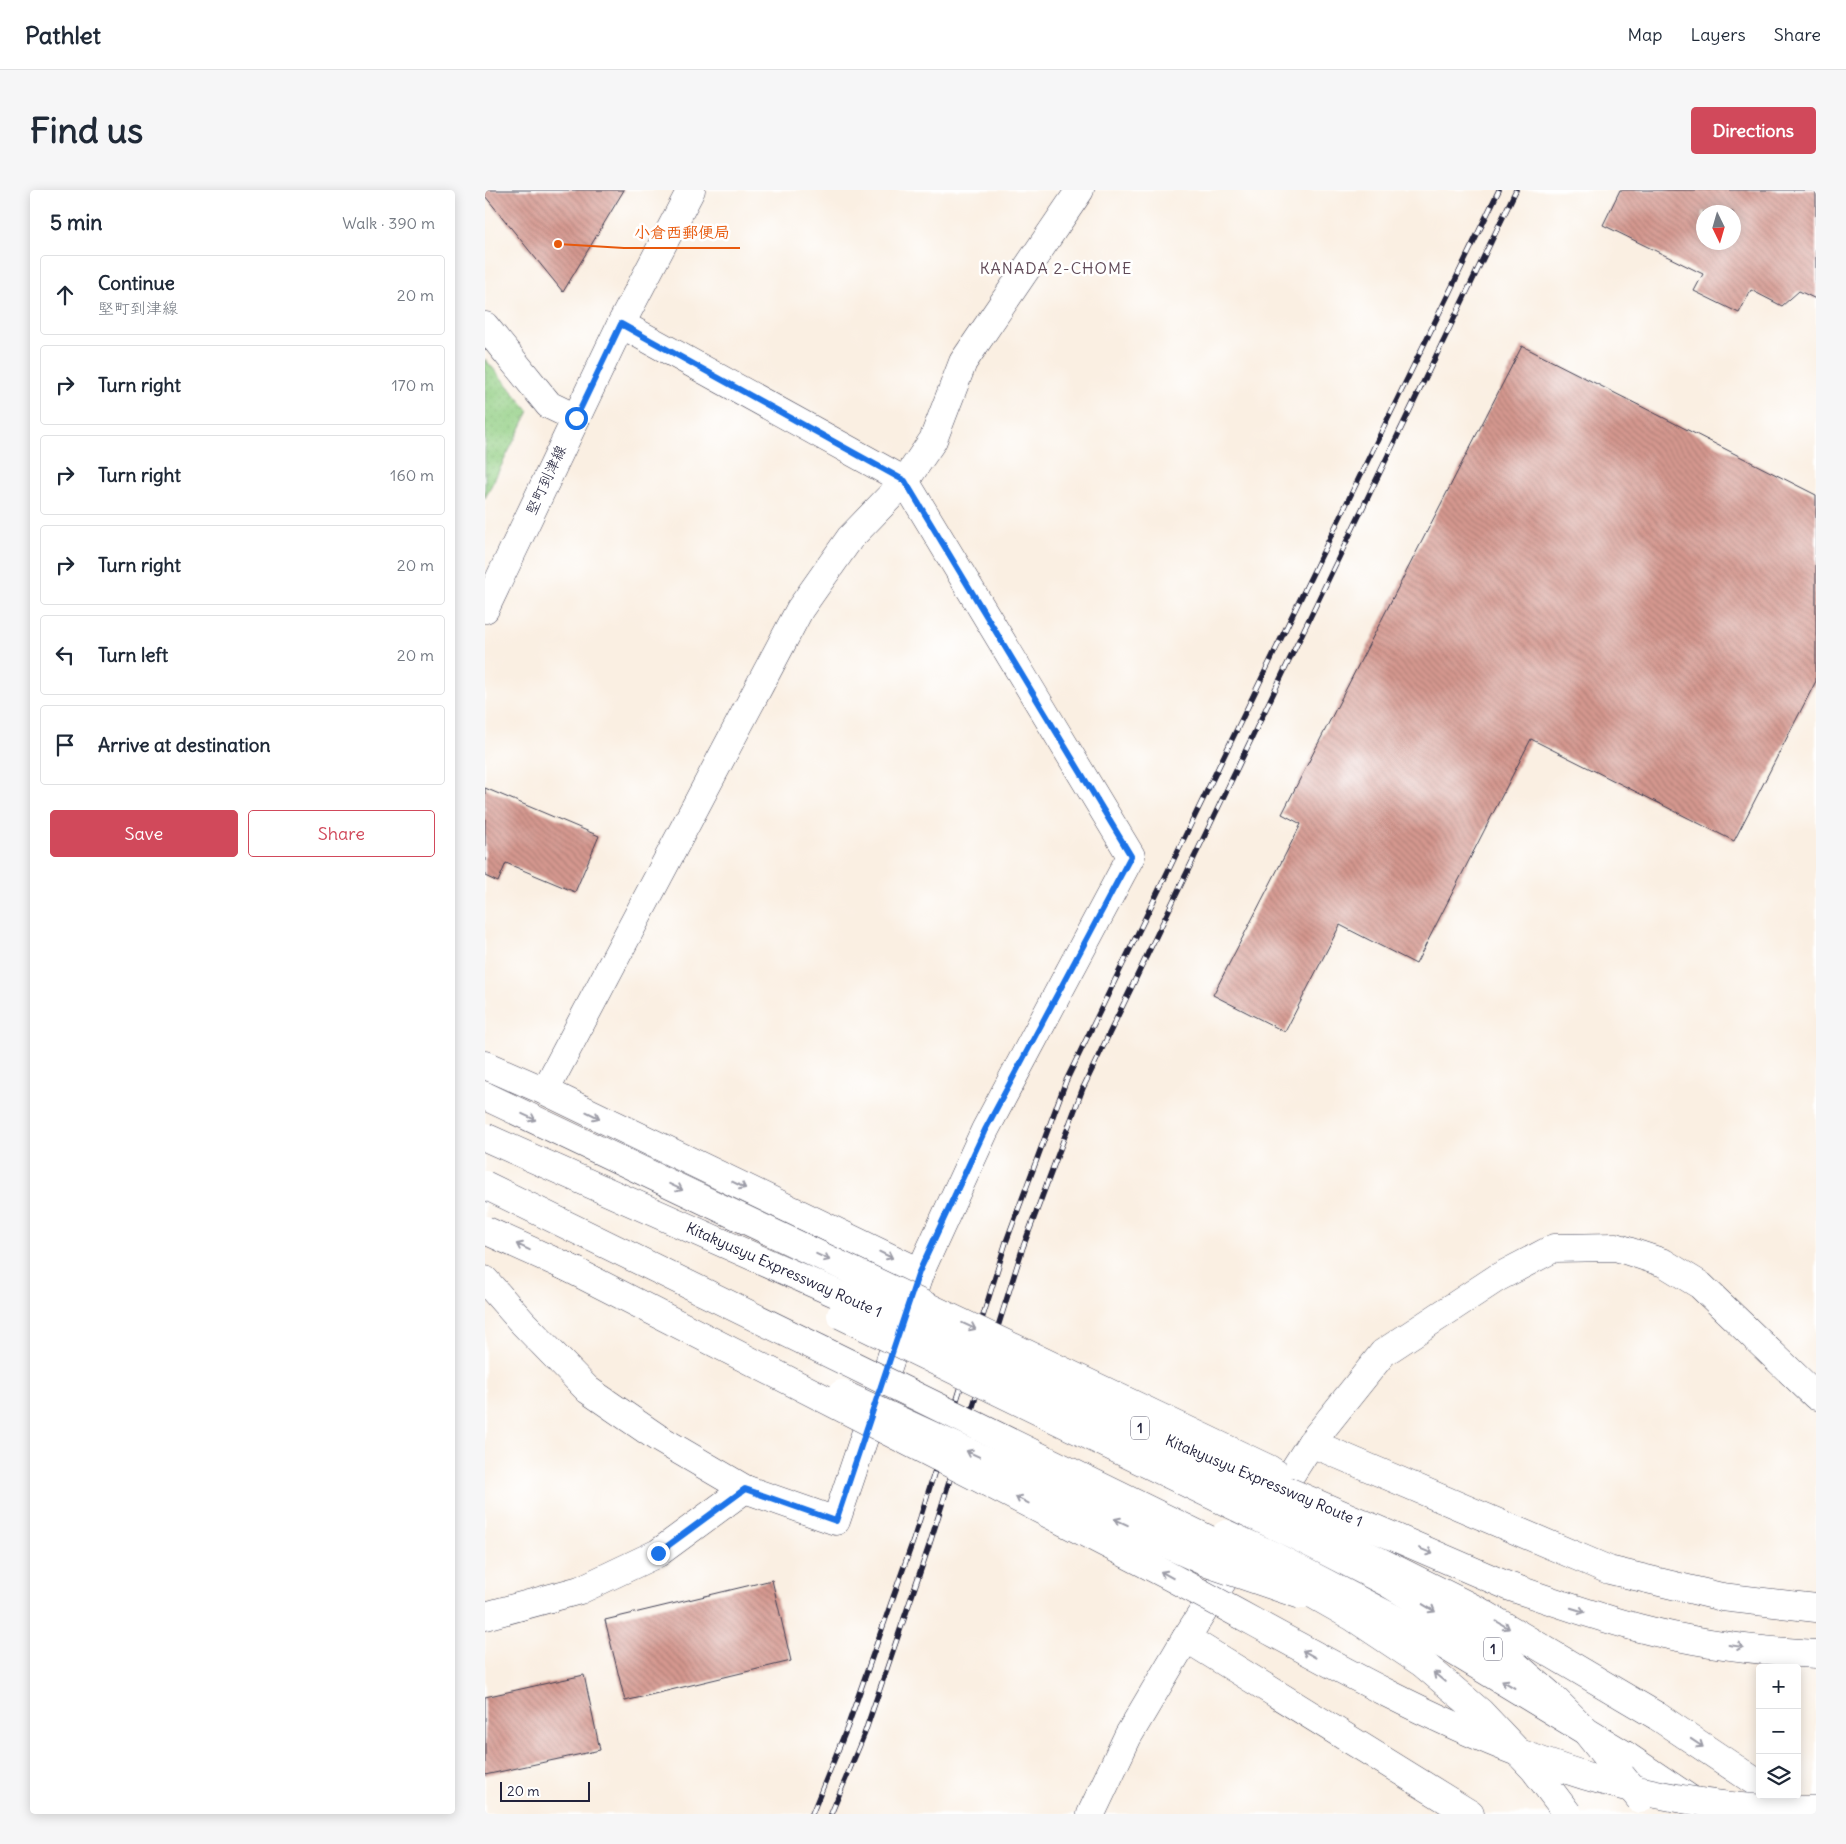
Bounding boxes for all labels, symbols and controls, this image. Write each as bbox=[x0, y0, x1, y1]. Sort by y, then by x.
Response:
text: Pathlet bbox=[25, 20, 101, 50]
text: Map bbox=[1627, 23, 1662, 46]
text: Layers bbox=[1690, 23, 1746, 46]
text: Share bbox=[1774, 23, 1821, 46]
button: Directions bbox=[1691, 107, 1816, 154]
text: Find us bbox=[30, 108, 143, 152]
north arrow bbox=[1696, 205, 1741, 250]
text: 5 min bbox=[50, 209, 102, 236]
text: Walk · 390 m bbox=[342, 213, 435, 233]
callout: 小倉西郵便局 bbox=[624, 217, 740, 248]
text: 小倉西郵便局 bbox=[634, 222, 730, 242]
district label: KANADA 2-CHOME bbox=[980, 258, 1132, 278]
text: Continue bbox=[98, 271, 175, 295]
icon: ahead bbox=[51, 281, 79, 309]
text: 20 m bbox=[397, 285, 434, 305]
text: 堅町到津線 bbox=[98, 298, 178, 318]
icon: right bbox=[51, 371, 79, 399]
text: Turn right bbox=[98, 373, 181, 397]
text: 170 m bbox=[391, 375, 434, 395]
route start bbox=[565, 407, 588, 430]
street label: 堅町到津線 bbox=[521, 442, 570, 518]
icon: right bbox=[51, 461, 79, 489]
text: Turn right bbox=[98, 463, 181, 487]
text: 160 m bbox=[390, 465, 434, 485]
icon: right bbox=[51, 551, 79, 579]
text: Turn right bbox=[98, 553, 181, 577]
text: 20 m bbox=[397, 555, 434, 575]
icon: left bbox=[51, 641, 79, 669]
text: Turn left bbox=[98, 643, 168, 667]
text: 20 m bbox=[397, 645, 434, 665]
icon: arrive bbox=[51, 731, 79, 759]
text: Arrive at destination bbox=[98, 733, 271, 757]
button: Save bbox=[50, 810, 238, 857]
button: Share bbox=[248, 810, 435, 857]
one-way arrow bbox=[585, 1110, 600, 1120]
one-way arrow bbox=[521, 1113, 536, 1122]
one-way arrow bbox=[731, 1181, 746, 1190]
one-way arrow bbox=[668, 1183, 683, 1192]
street label: Kitakyusyu Expressway Route 1 bbox=[683, 1218, 885, 1321]
one-way arrow bbox=[516, 1242, 531, 1252]
one-way arrow bbox=[878, 1251, 893, 1261]
one-way arrow bbox=[815, 1252, 830, 1262]
one-way arrow bbox=[961, 1322, 976, 1332]
road number: 1 bbox=[1131, 1416, 1149, 1440]
street label: Kitakyusyu Expressway Route 1 bbox=[1163, 1430, 1366, 1531]
one-way arrow bbox=[966, 1449, 981, 1459]
one-way arrow bbox=[1015, 1495, 1030, 1505]
one-way arrow bbox=[1114, 1517, 1129, 1527]
route end bbox=[647, 1542, 670, 1565]
one-way arrow bbox=[1418, 1547, 1433, 1557]
one-way arrow bbox=[1160, 1570, 1174, 1580]
one-way arrow bbox=[1422, 1603, 1436, 1613]
one-way arrow bbox=[1569, 1606, 1585, 1616]
one-way arrow bbox=[1496, 1621, 1510, 1631]
road number: 1 bbox=[1484, 1638, 1502, 1660]
one-way arrow bbox=[1728, 1642, 1744, 1652]
one-way arrow bbox=[1302, 1649, 1316, 1659]
map controls bbox=[1756, 1664, 1801, 1799]
button: + bbox=[1756, 1664, 1801, 1709]
one-way arrow bbox=[1433, 1672, 1446, 1683]
one-way arrow bbox=[1502, 1679, 1516, 1689]
button: − bbox=[1756, 1709, 1801, 1754]
one-way arrow bbox=[1690, 1738, 1704, 1748]
button: layers bbox=[1756, 1754, 1801, 1799]
scale bar bbox=[500, 1779, 590, 1802]
text: 20 m bbox=[507, 1782, 540, 1800]

